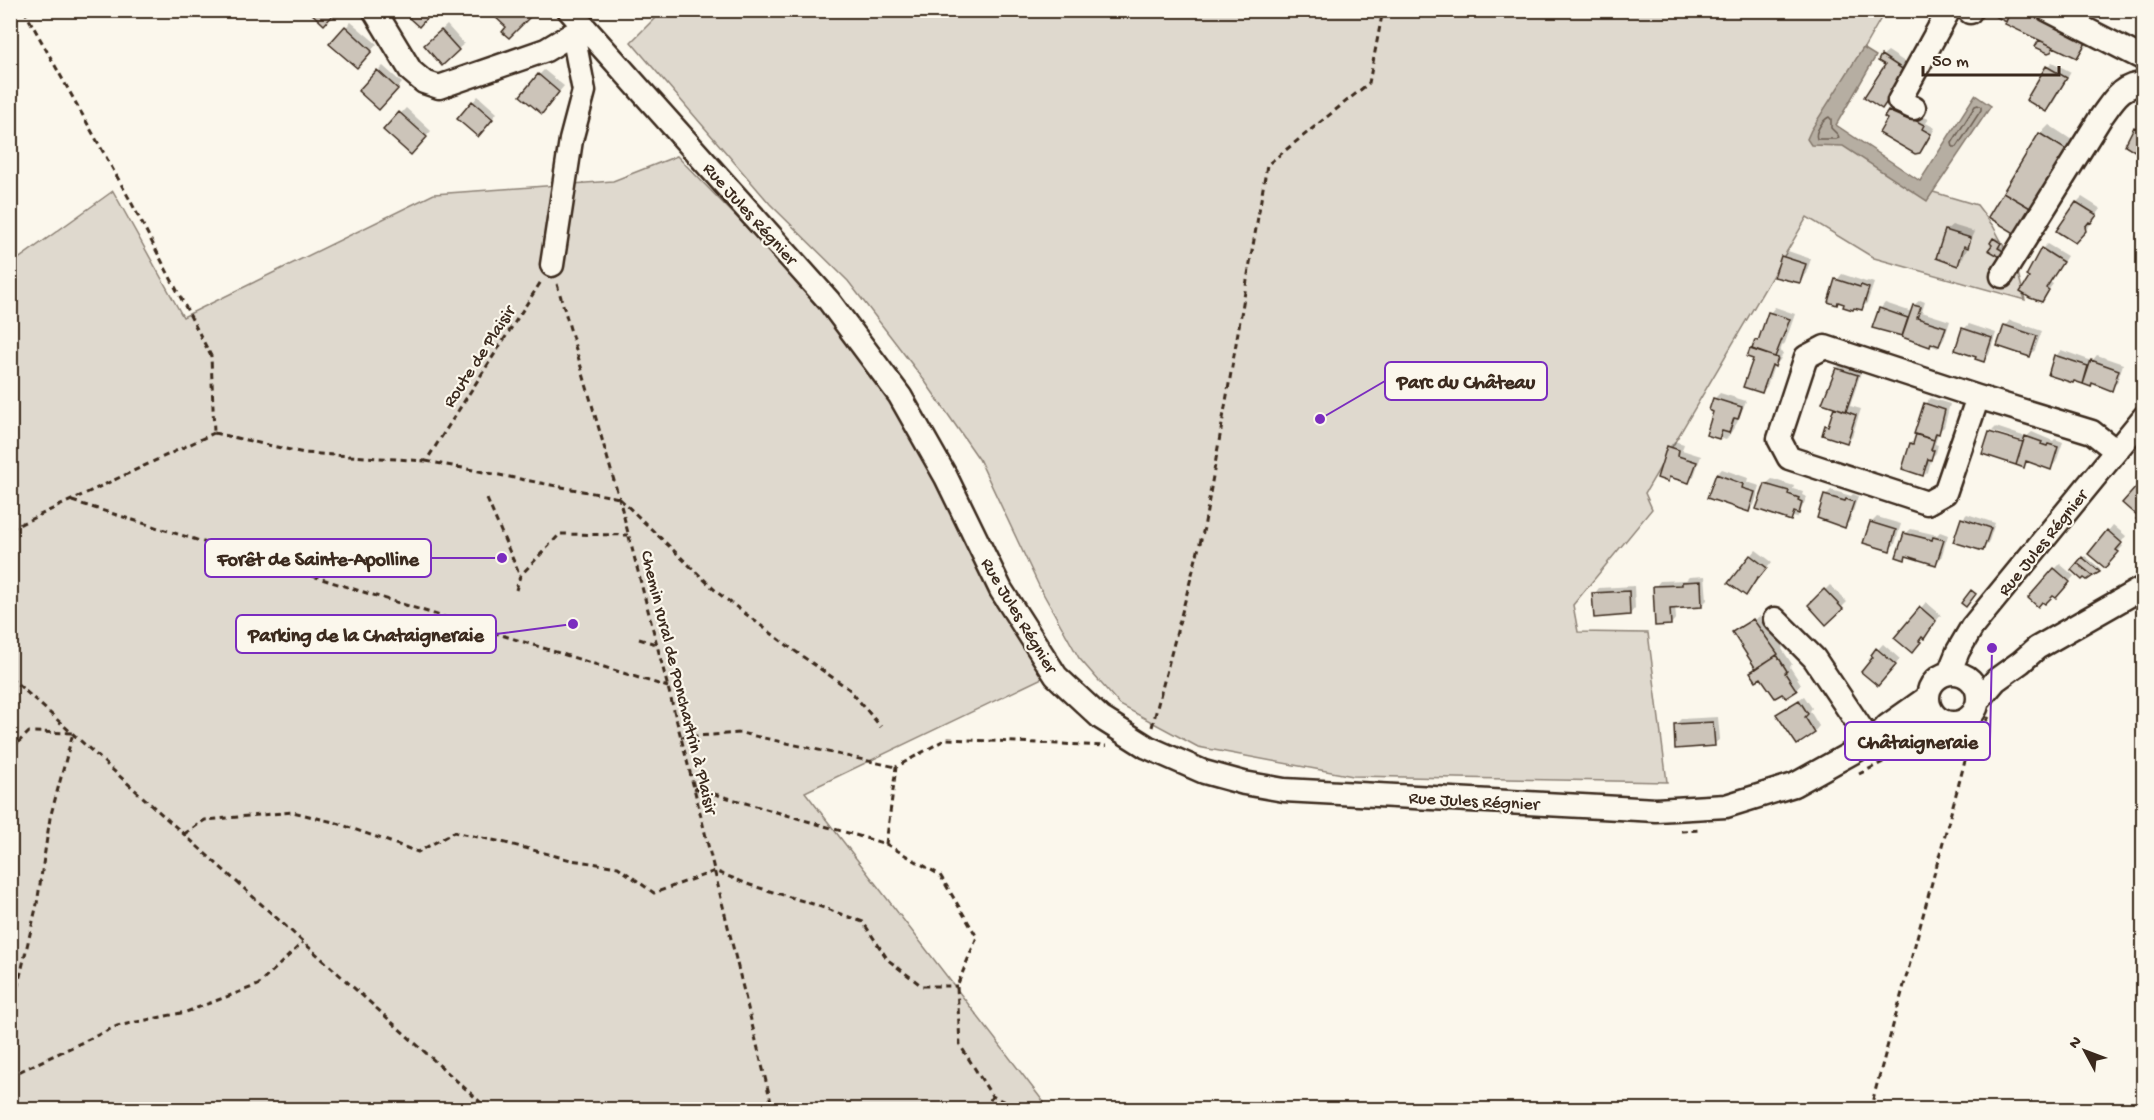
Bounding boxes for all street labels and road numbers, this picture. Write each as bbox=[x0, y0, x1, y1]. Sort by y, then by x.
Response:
street label: Rue Jules Régnier bbox=[698, 159, 802, 271]
street label: Route de Plaisir bbox=[439, 301, 522, 412]
street label: Rue Jules Régnier bbox=[1995, 485, 2094, 601]
street label: Chemin rural de Ponchartrin à Plaisir bbox=[635, 549, 721, 818]
street label: Rue Jules Régnier bbox=[975, 555, 1061, 679]
street label: Rue Jules Régnier bbox=[1408, 789, 1541, 816]

